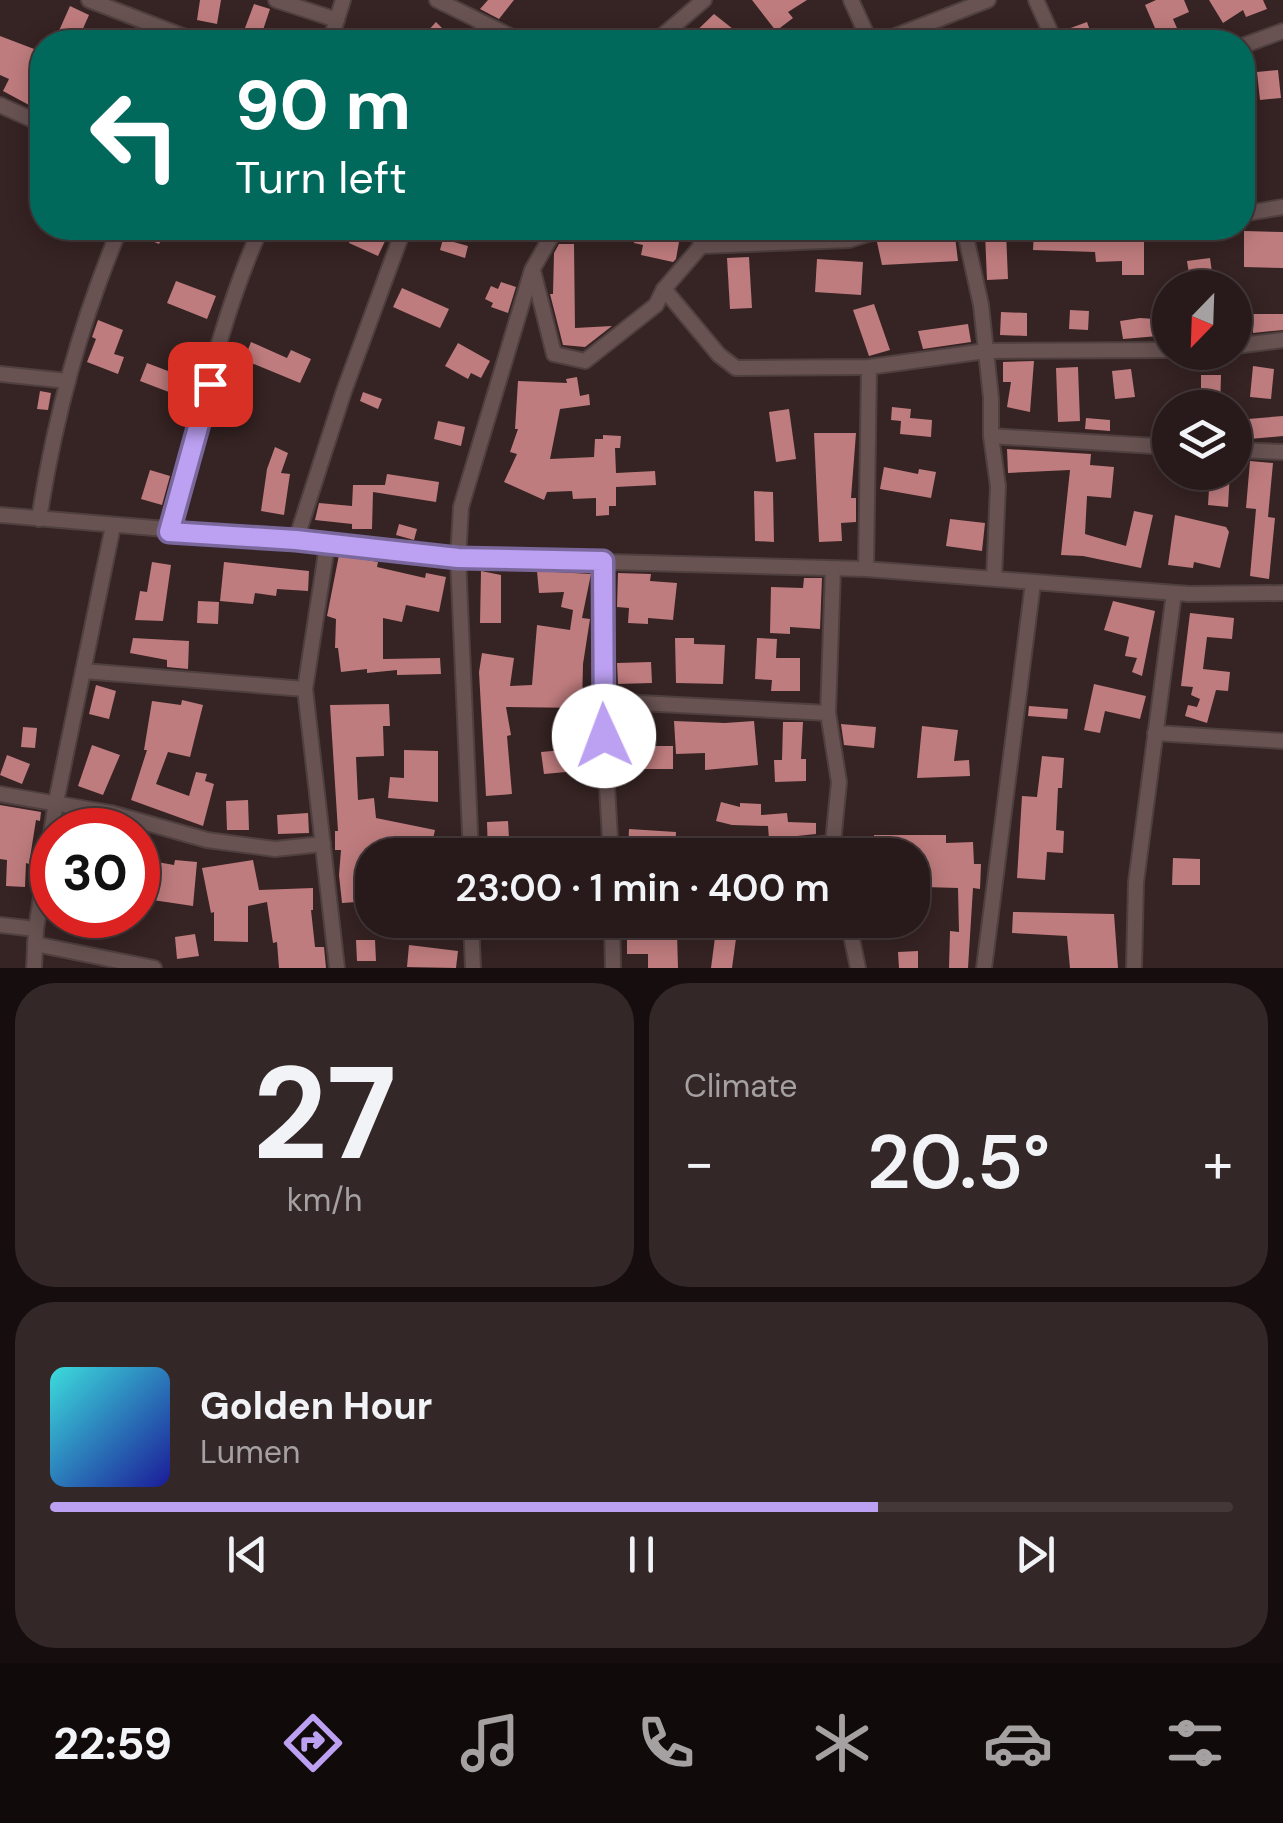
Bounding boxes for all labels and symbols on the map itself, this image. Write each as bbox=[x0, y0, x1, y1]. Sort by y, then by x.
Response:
north arrow bbox=[1152, 270, 1252, 370]
pin bbox=[168, 342, 253, 427]
position arrow bbox=[552, 684, 656, 788]
speed limit sign: 30 bbox=[30, 808, 160, 938]

